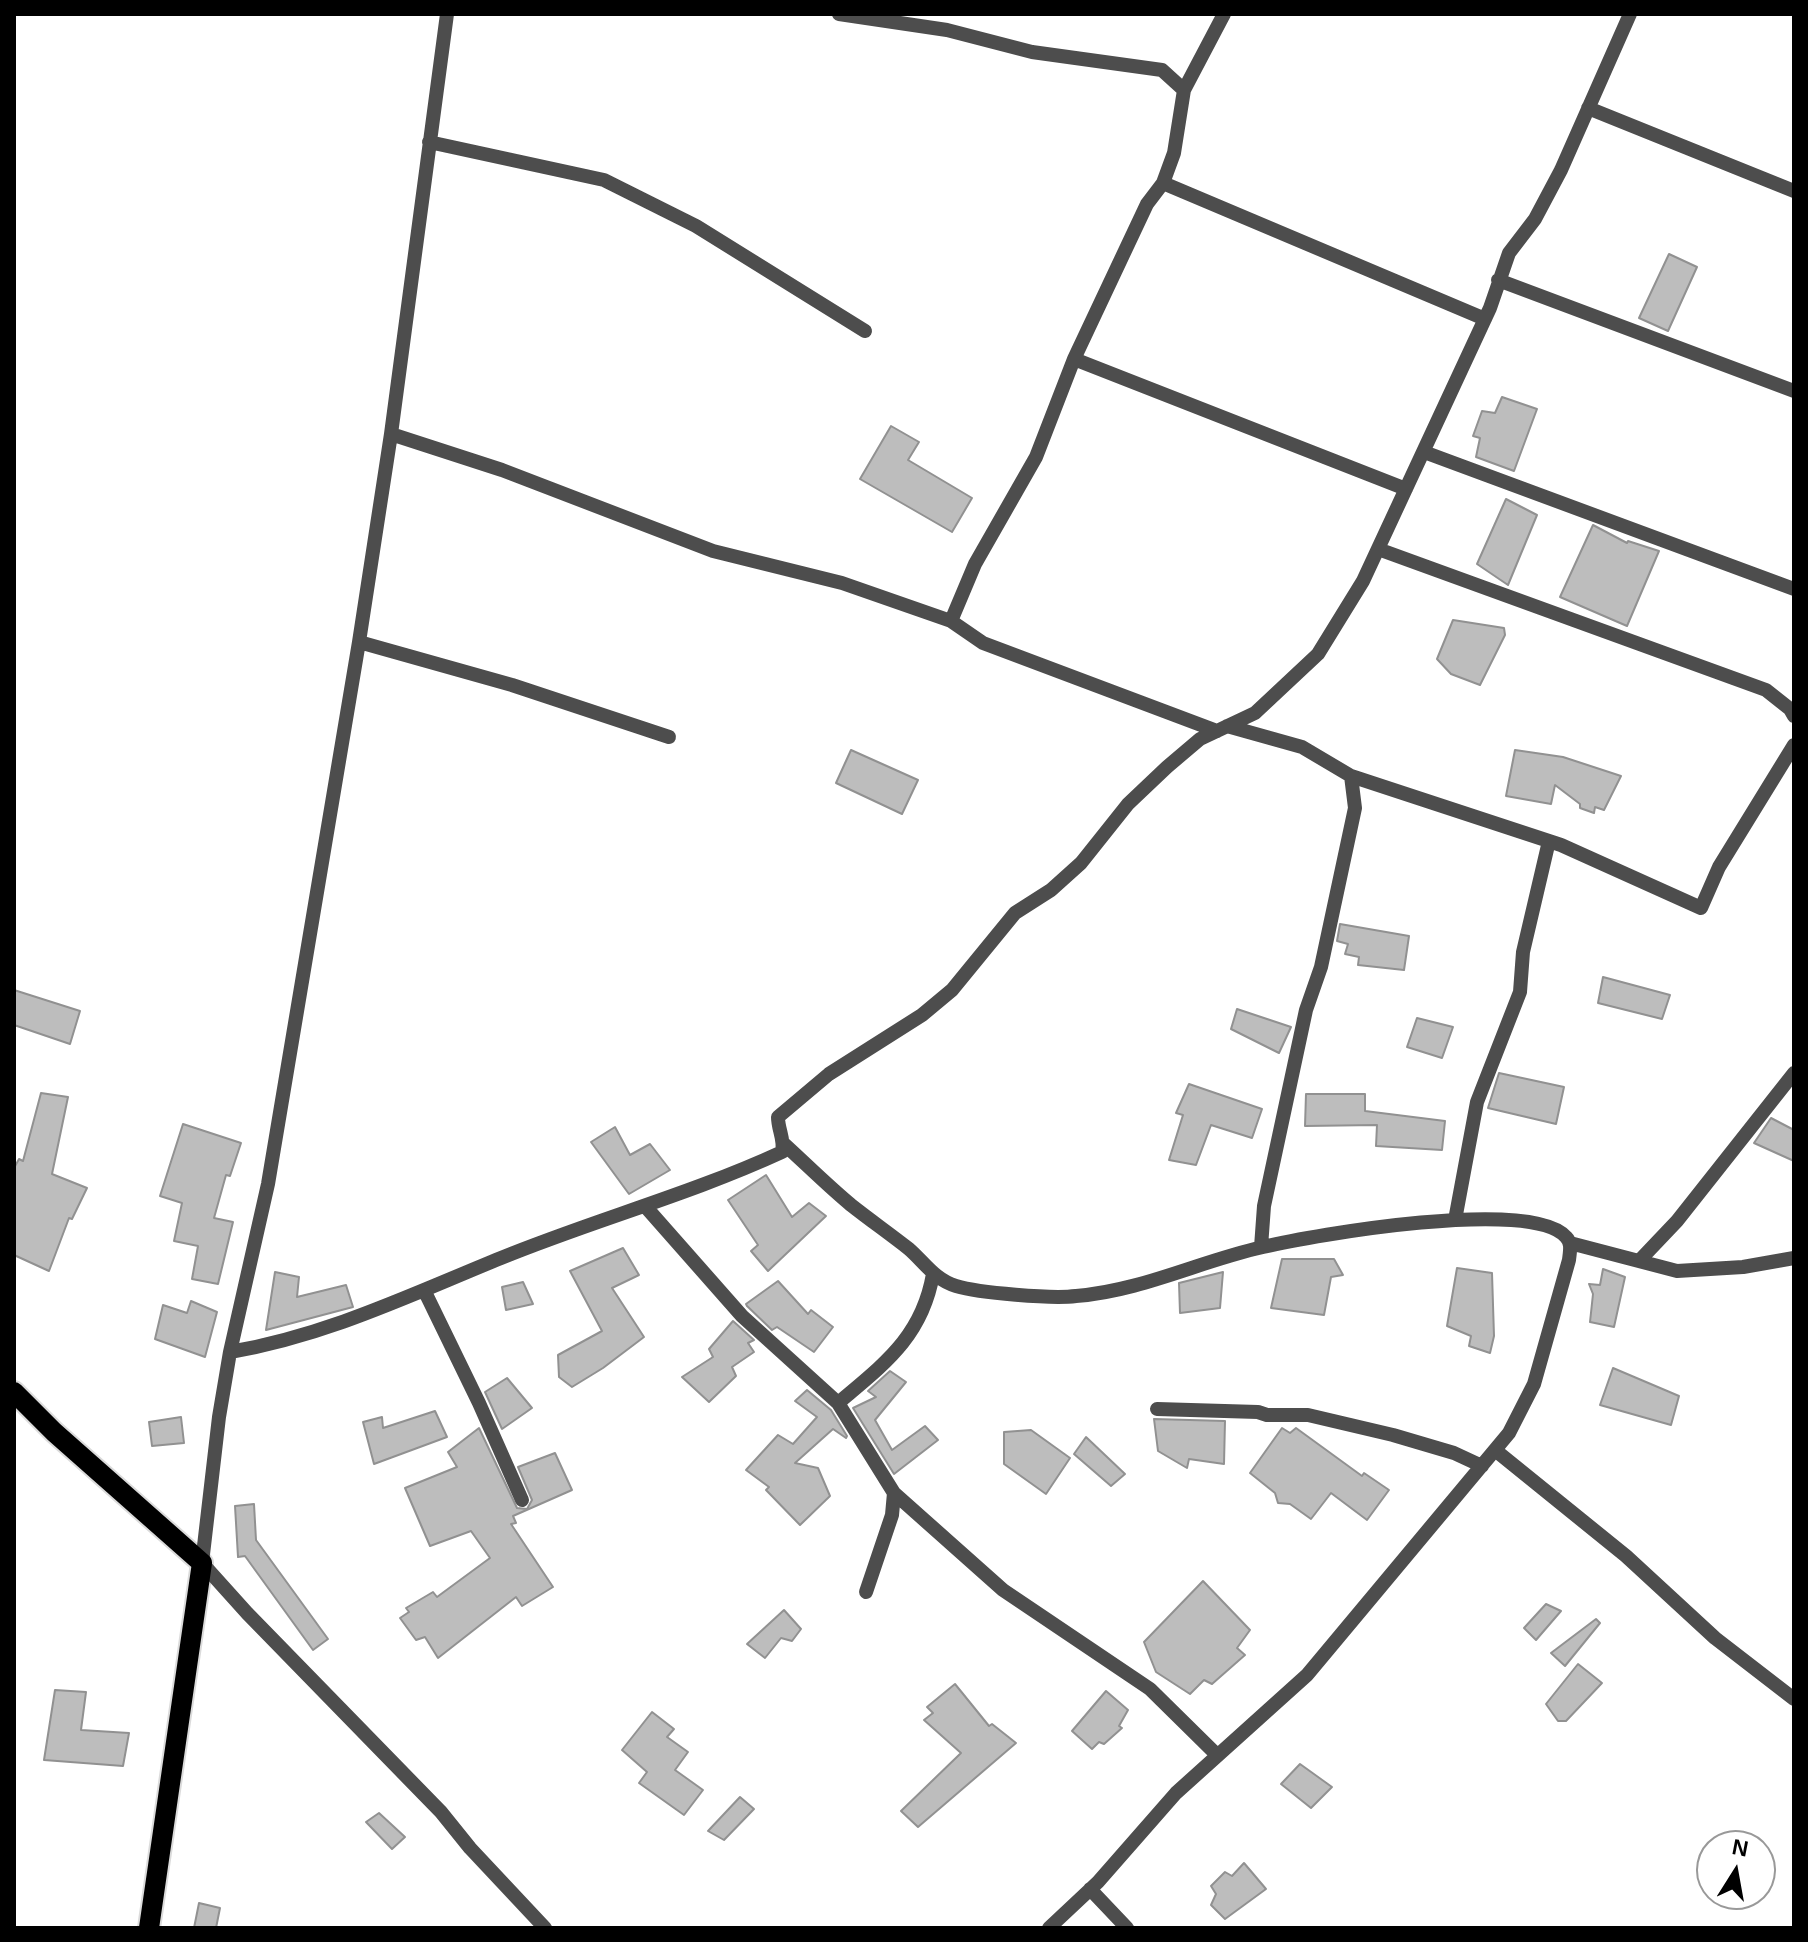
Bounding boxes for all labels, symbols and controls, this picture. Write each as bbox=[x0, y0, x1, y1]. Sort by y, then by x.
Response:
north arrow bbox=[1696, 1830, 1776, 1910]
text: N bbox=[1730, 1834, 1750, 1862]

